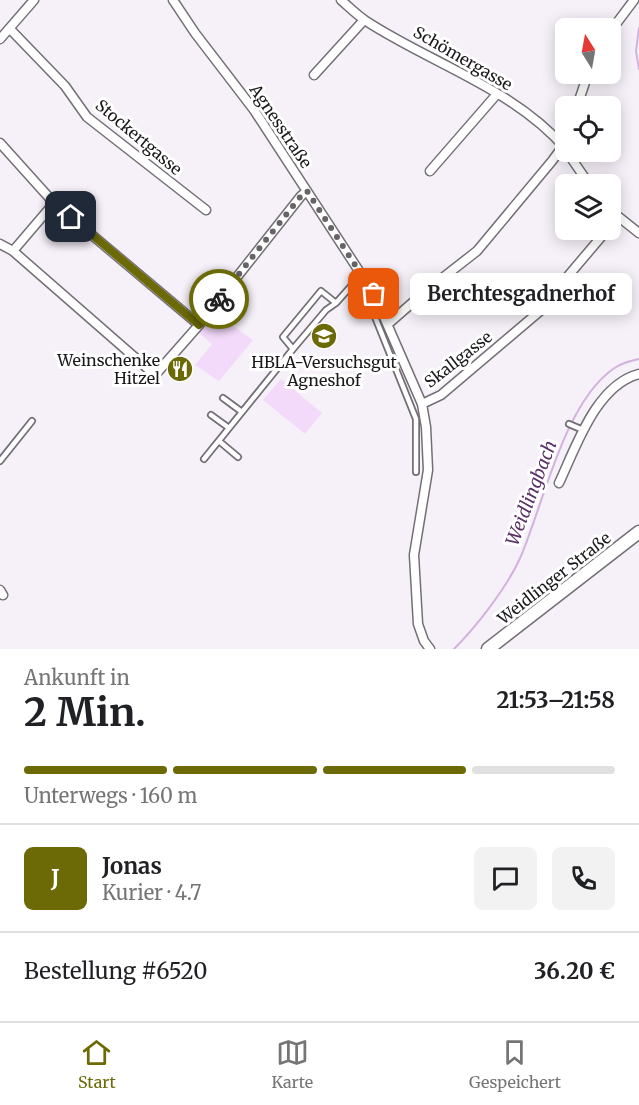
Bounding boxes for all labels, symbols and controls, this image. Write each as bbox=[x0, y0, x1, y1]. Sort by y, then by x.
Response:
north arrow bbox=[555, 18, 621, 84]
map controls bbox=[555, 18, 621, 240]
street label: Schömergasse bbox=[410, 22, 516, 94]
street label: Agnesstraße bbox=[245, 79, 316, 172]
street label: Stockertgasse bbox=[92, 95, 186, 179]
button: locate bbox=[555, 96, 621, 162]
button: layers bbox=[555, 174, 621, 240]
pin bbox=[45, 191, 96, 242]
icon: home bbox=[54, 200, 87, 233]
pin bbox=[348, 268, 399, 319]
courier bbox=[189, 269, 249, 329]
callout: Berchtesgadnerhof bbox=[410, 273, 632, 315]
icon: bag bbox=[357, 277, 390, 310]
text: Berchtesgadnerhof bbox=[427, 281, 615, 306]
icon: bike bbox=[203, 283, 236, 316]
school or university icon: HBLA-Versuchsgut Agneshof bbox=[309, 321, 339, 351]
street label: Skallgasse bbox=[420, 326, 496, 392]
place label: Weinschenke Hitzel bbox=[56, 350, 160, 388]
place label: HBLA-Versuchsgut Agneshof bbox=[251, 352, 398, 390]
restaurant icon: Weinschenke Hitzel bbox=[165, 354, 195, 384]
water label: Weidlingbach bbox=[500, 437, 562, 549]
street label: Weidlinger Straße bbox=[493, 528, 615, 629]
text: Ankunft in bbox=[24, 665, 130, 690]
text: 21:53–21:58 bbox=[496, 686, 615, 714]
text: 2 Min. bbox=[24, 688, 146, 737]
text: Unterwegs · 160 m bbox=[24, 783, 197, 808]
button: chat bbox=[474, 847, 537, 910]
button: phone bbox=[552, 847, 615, 910]
text: Jonas bbox=[102, 852, 162, 880]
text: J bbox=[51, 864, 60, 892]
text: Kurier · 4.7 bbox=[102, 880, 201, 905]
text: Bestellung #6520 bbox=[24, 957, 207, 985]
text: 36.20 € bbox=[534, 957, 615, 985]
tab: Start bbox=[78, 1036, 116, 1092]
tab: Karte bbox=[272, 1036, 313, 1092]
tab: Gespeichert bbox=[469, 1036, 561, 1092]

